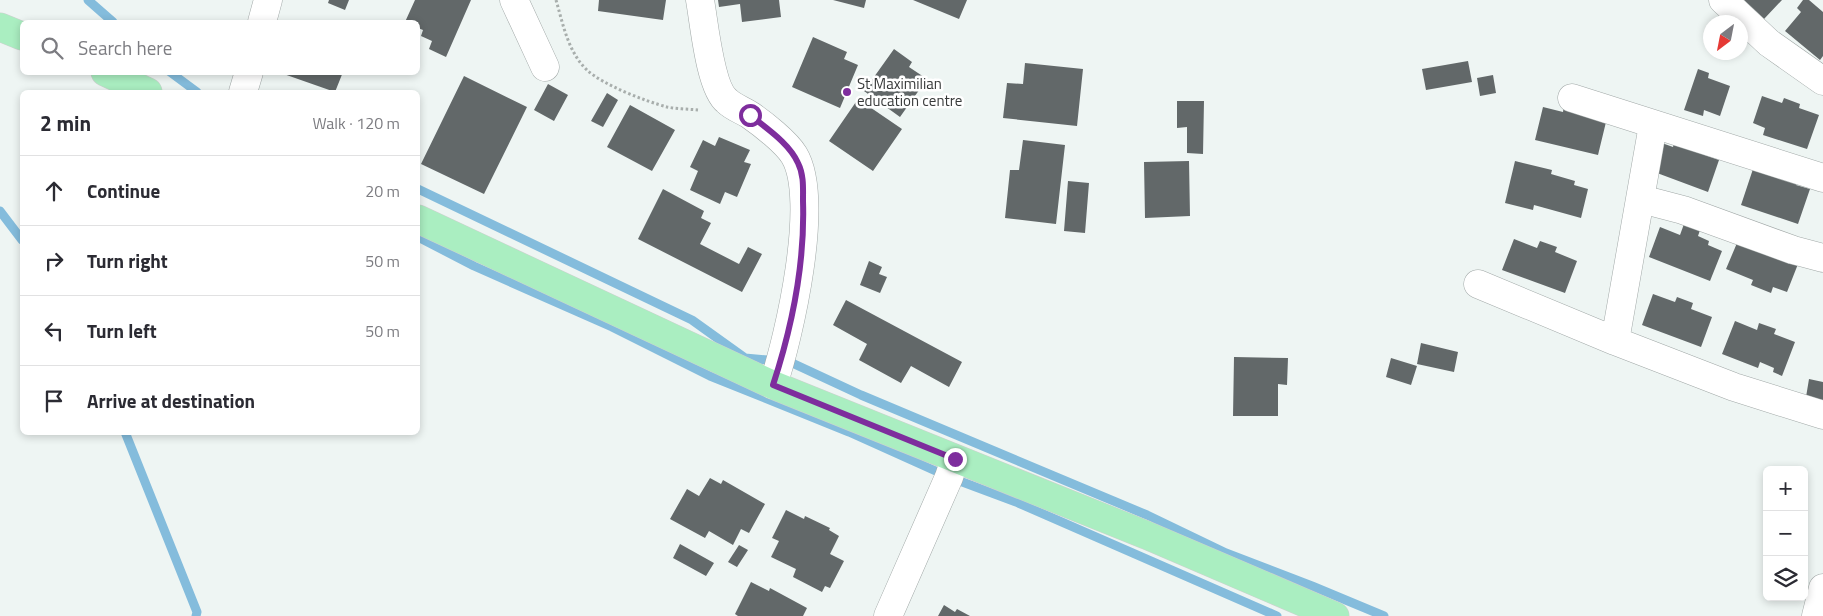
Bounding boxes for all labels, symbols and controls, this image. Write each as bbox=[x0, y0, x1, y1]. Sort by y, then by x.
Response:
north arrow bbox=[1703, 15, 1748, 60]
search box bbox=[20, 20, 420, 75]
text: Search here bbox=[78, 33, 172, 62]
icon: search bbox=[38, 34, 66, 62]
place label: St Maximilian education centre bbox=[857, 72, 962, 112]
marker: St Maximilian education centre bbox=[841, 86, 853, 98]
route start bbox=[739, 104, 762, 127]
text: 2 min bbox=[40, 107, 91, 139]
text: Walk · 120 m bbox=[312, 111, 400, 135]
text: Continue bbox=[87, 176, 160, 205]
icon: ahead bbox=[40, 177, 68, 205]
text: 20 m bbox=[365, 179, 400, 203]
text: Turn right bbox=[87, 246, 168, 275]
icon: right bbox=[40, 247, 68, 275]
text: 50 m bbox=[365, 249, 400, 273]
text: Turn left bbox=[87, 316, 157, 345]
icon: left bbox=[40, 317, 68, 345]
text: 50 m bbox=[365, 319, 400, 343]
text: Arrive at destination bbox=[87, 386, 255, 415]
icon: arrive bbox=[40, 387, 68, 415]
route end bbox=[944, 448, 967, 471]
map controls bbox=[1763, 466, 1808, 601]
button: + bbox=[1763, 466, 1808, 511]
button: − bbox=[1763, 511, 1808, 556]
button: layers bbox=[1763, 556, 1808, 601]

